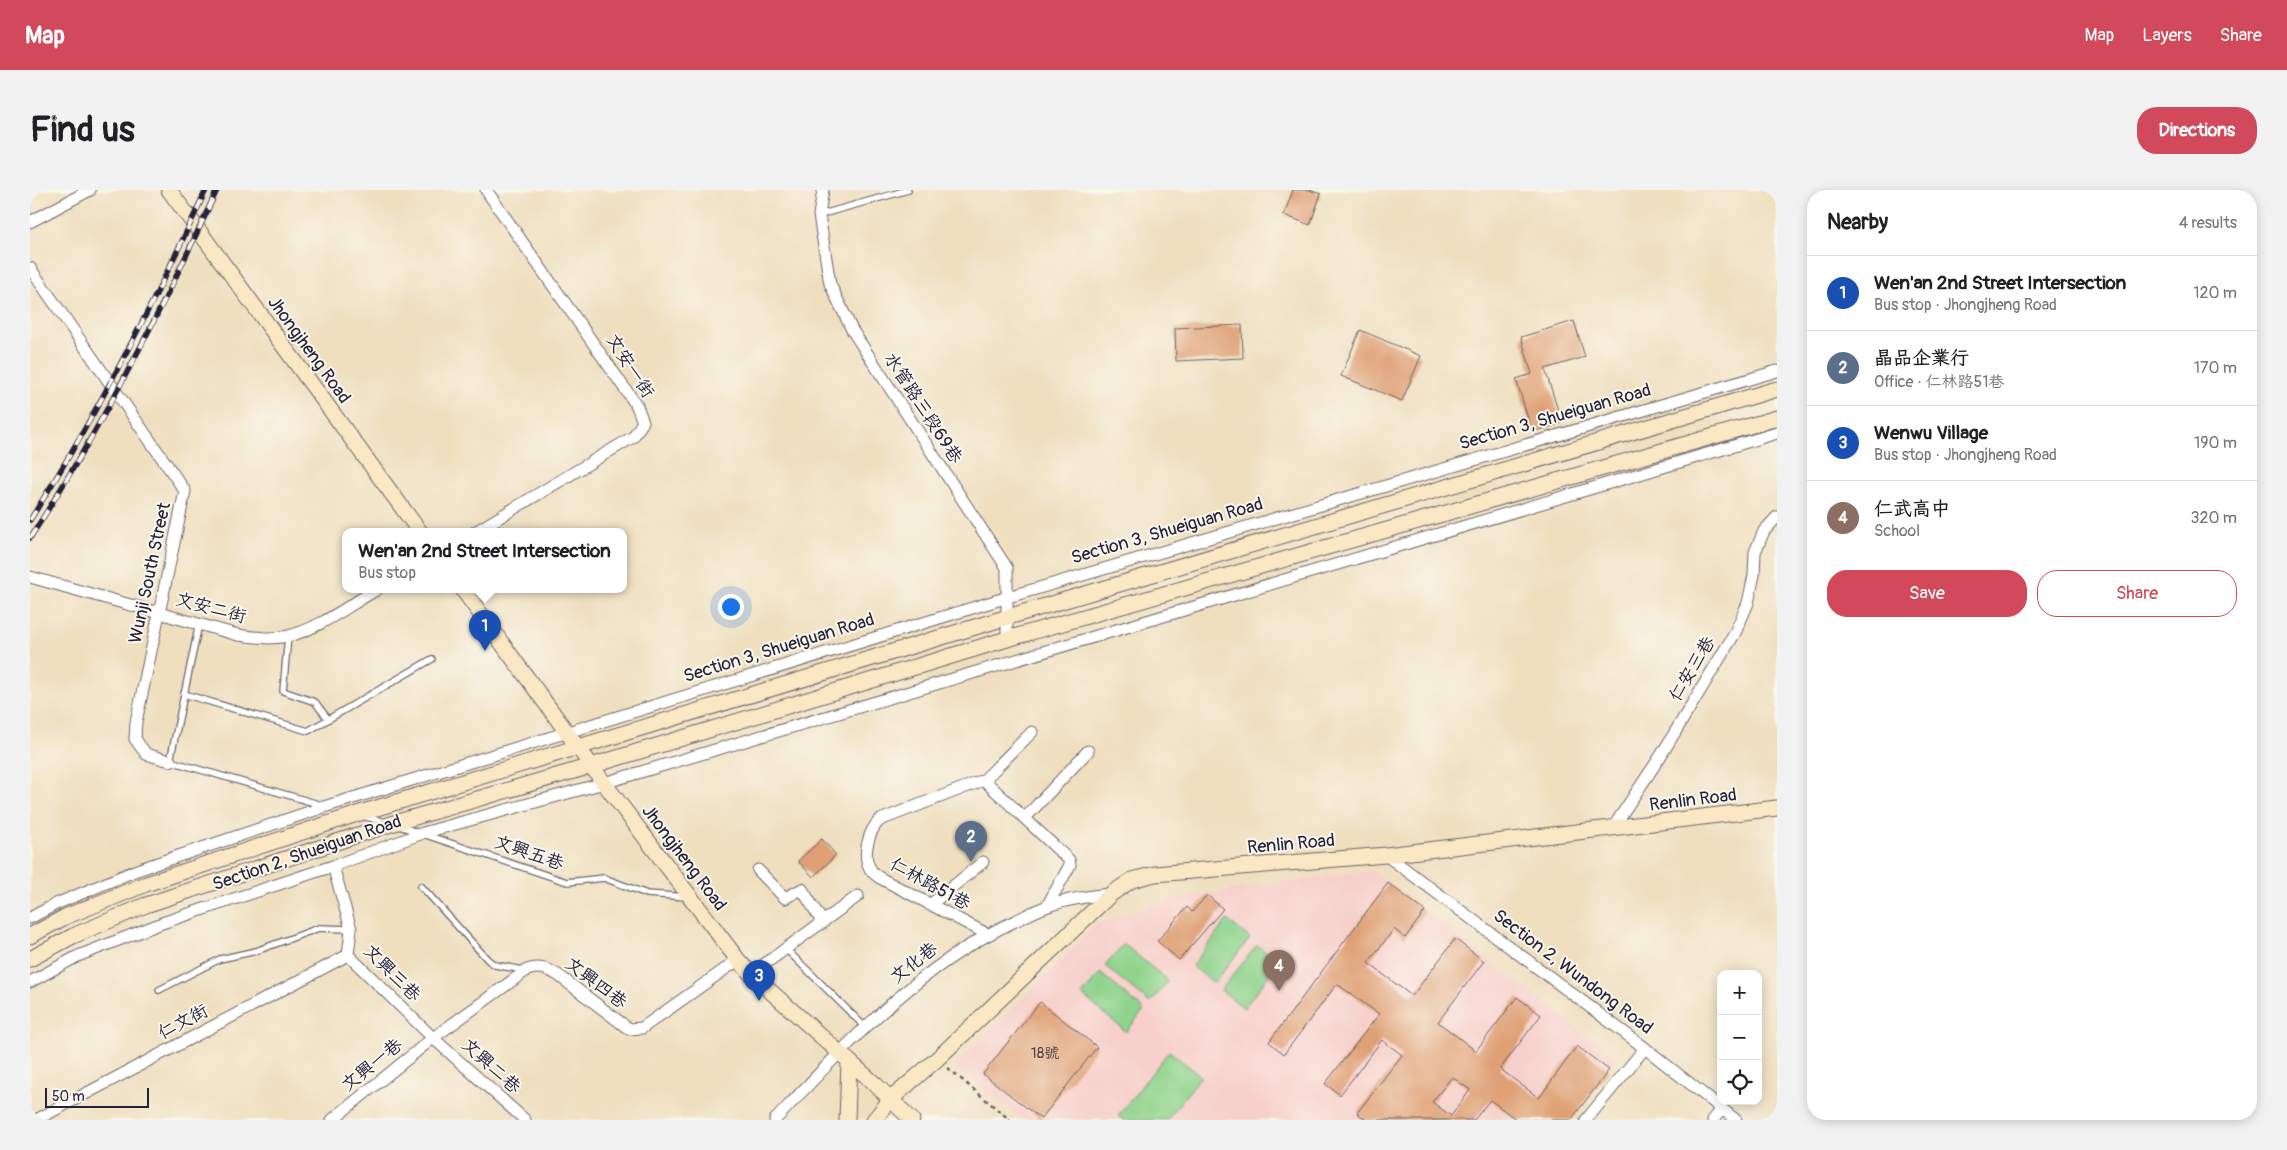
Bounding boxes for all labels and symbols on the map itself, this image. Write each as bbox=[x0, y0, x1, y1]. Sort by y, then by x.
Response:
street label: Jhongjheng Road bbox=[262, 292, 356, 408]
street label: 文安一街 bbox=[601, 330, 659, 402]
street label: 水管路三段69巷 bbox=[879, 348, 967, 468]
street label: Section 3, Shueiguan Road bbox=[1456, 379, 1654, 455]
street label: Section 3, Shueiguan Road bbox=[1068, 493, 1266, 569]
street label: Wunji South Street bbox=[124, 500, 176, 646]
street label: 文安二街 bbox=[173, 588, 249, 628]
your location bbox=[718, 594, 744, 620]
street label: Section 3, Shueiguan Road bbox=[681, 608, 877, 688]
pin: 1 bbox=[469, 610, 501, 651]
street label: 仁安三巷 bbox=[1664, 632, 1720, 706]
street label: Renlin Road bbox=[1648, 783, 1738, 817]
street label: Jhongjheng Road bbox=[637, 800, 731, 916]
street label: Section 2, Shueiguan Road bbox=[209, 810, 405, 896]
pin: 2 bbox=[955, 821, 987, 862]
street label: Renlin Road bbox=[1246, 829, 1336, 859]
street label: 文興五巷 bbox=[491, 830, 567, 876]
street label: 仁林路51巷 bbox=[886, 852, 974, 916]
street label: Section 2, Wundong Road bbox=[1489, 904, 1657, 1040]
street label: 文化巷 bbox=[886, 937, 942, 989]
street label: 文興三巷 bbox=[358, 939, 426, 1007]
pin: 4 bbox=[1263, 950, 1295, 991]
street label: 文興四巷 bbox=[560, 952, 632, 1014]
pin: 3 bbox=[743, 960, 775, 1001]
street label: 仁文街 bbox=[154, 999, 212, 1045]
street label: 文興一巷 bbox=[337, 1033, 407, 1097]
street label: 文興二巷 bbox=[457, 1033, 525, 1099]
house number: 18號 bbox=[1031, 1044, 1059, 1063]
scale bar bbox=[45, 1085, 149, 1108]

